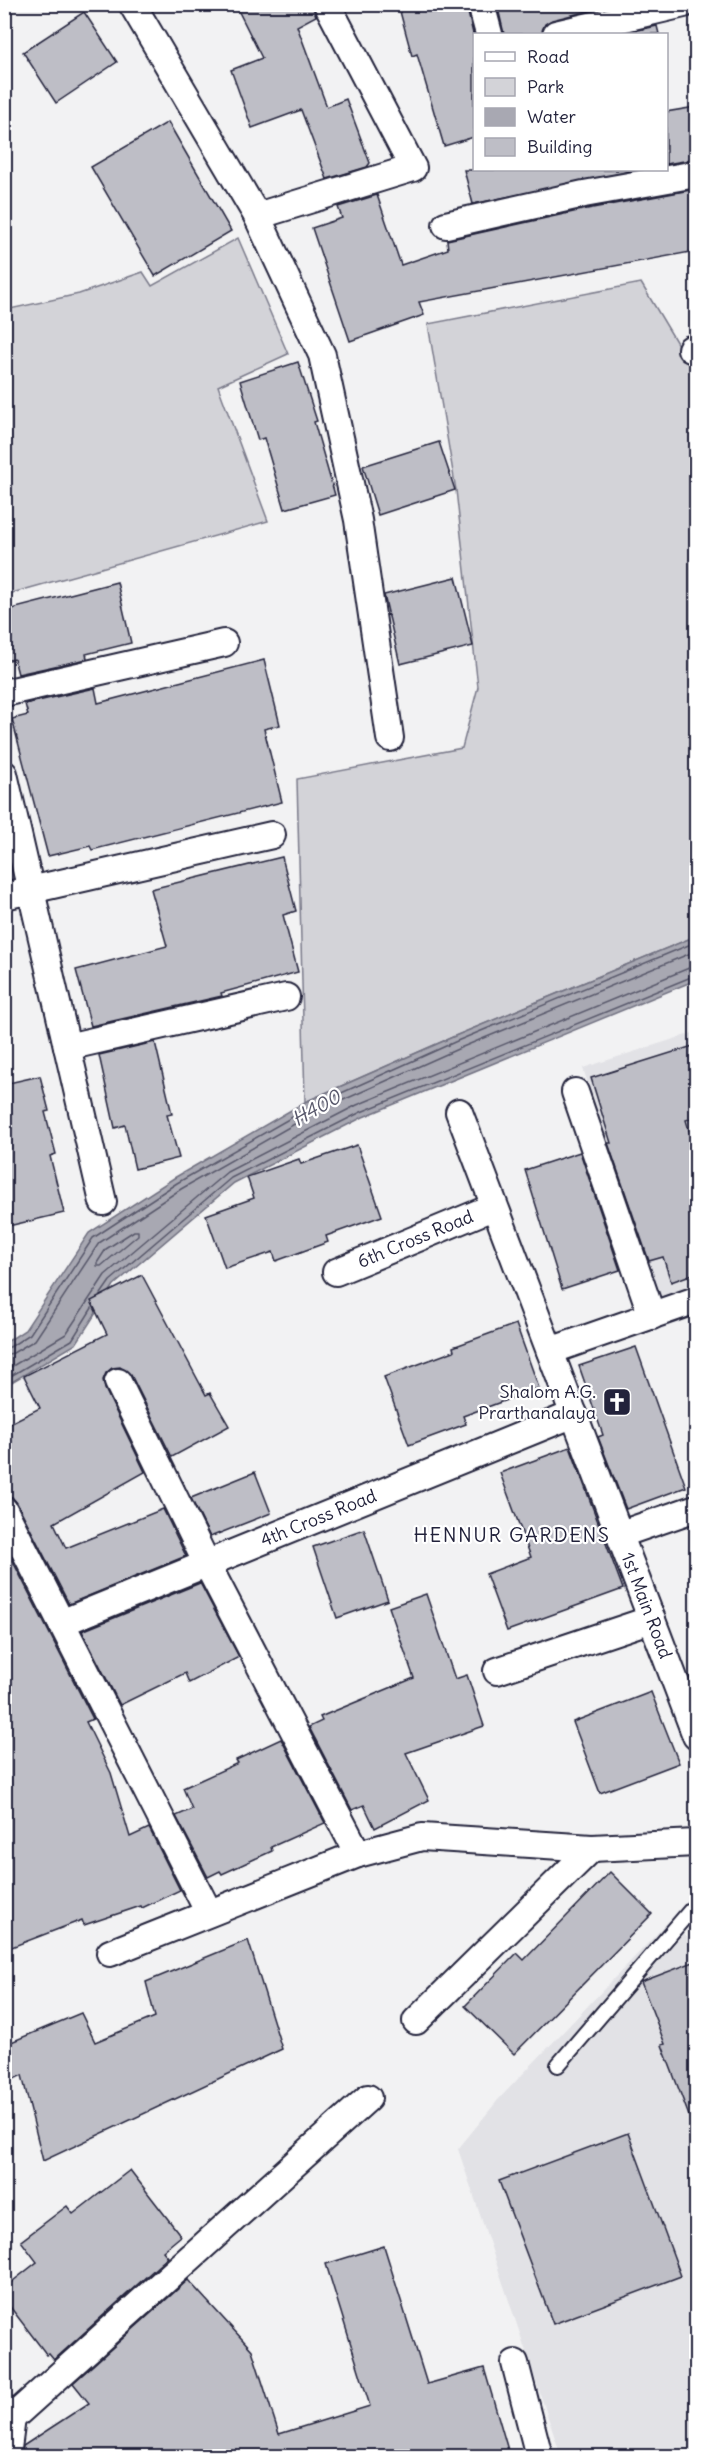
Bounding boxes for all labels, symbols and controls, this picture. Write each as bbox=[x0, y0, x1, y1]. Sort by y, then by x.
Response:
legend bbox=[473, 33, 668, 171]
text: Road bbox=[527, 45, 570, 68]
text: Park bbox=[527, 75, 564, 98]
text: Water bbox=[527, 105, 577, 128]
text: Building bbox=[527, 135, 592, 158]
water label: H400 bbox=[287, 1083, 346, 1131]
street label: 6th Cross Road bbox=[354, 1204, 477, 1273]
place label: Shalom A.G. Prarthanalaya bbox=[478, 1380, 596, 1424]
church icon: Shalom A.G. Prarthanalaya bbox=[601, 1386, 633, 1418]
street label: 4th Cross Road bbox=[257, 1484, 380, 1552]
district label: HENNUR GARDENS bbox=[414, 1522, 610, 1547]
street label: 1st Main Road bbox=[616, 1549, 678, 1662]

